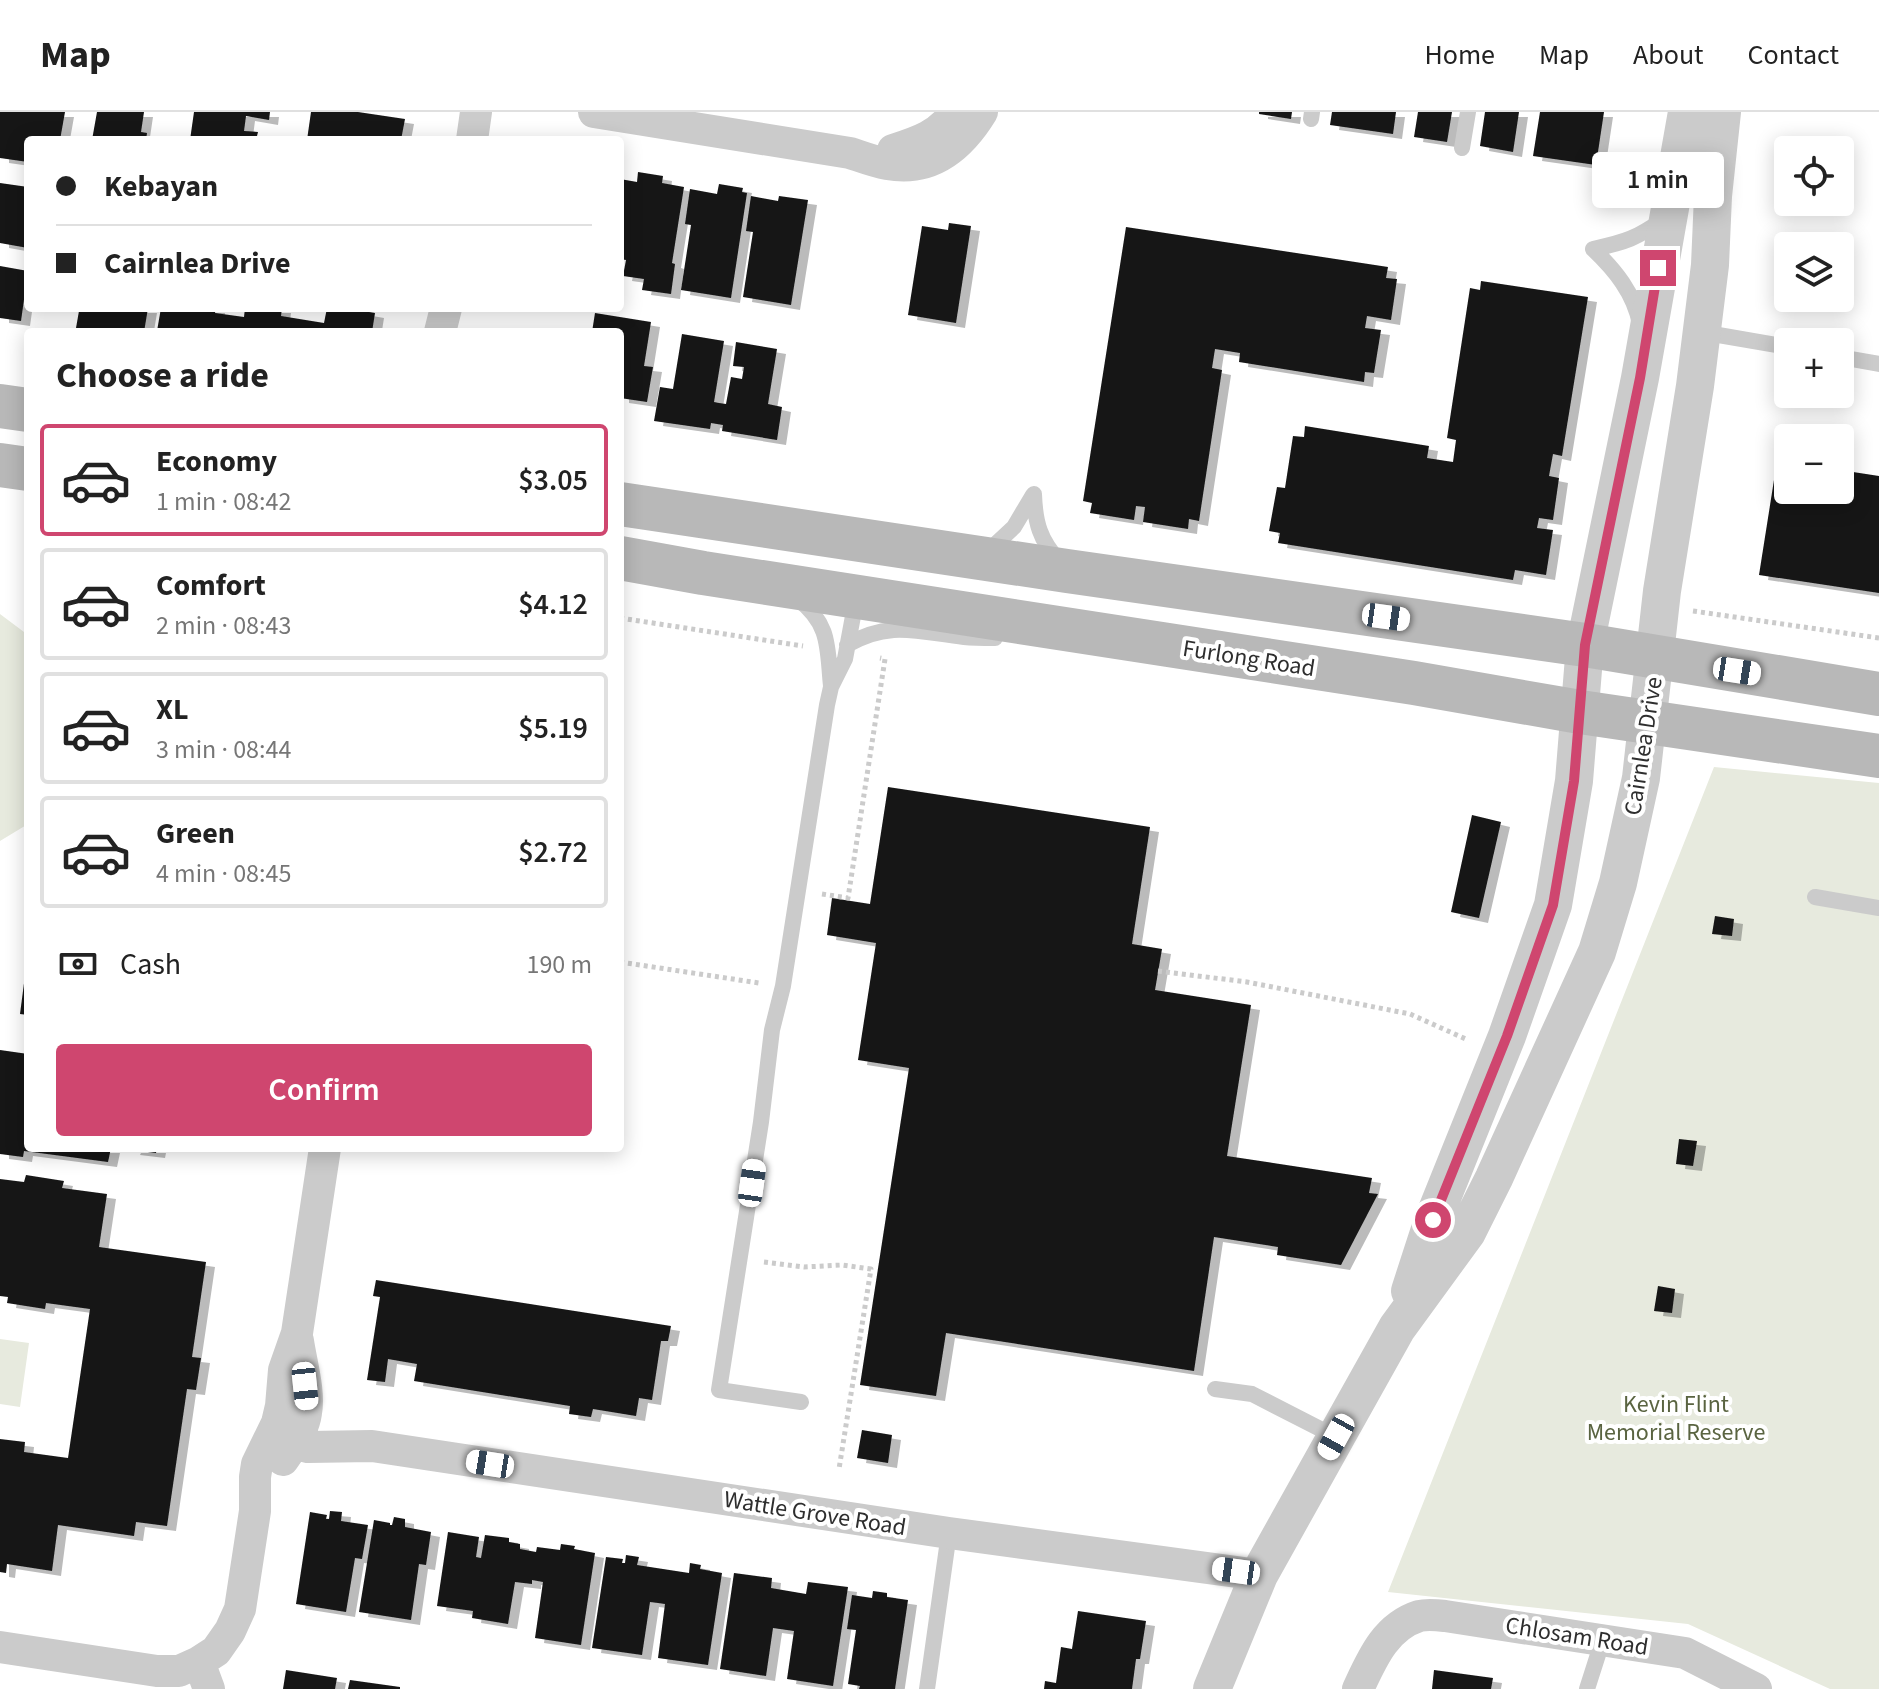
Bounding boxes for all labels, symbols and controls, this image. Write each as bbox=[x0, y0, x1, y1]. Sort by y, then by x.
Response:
text: Map bbox=[40, 28, 111, 82]
text: Home bbox=[1424, 35, 1495, 75]
text: Map bbox=[1539, 35, 1589, 75]
text: About bbox=[1633, 35, 1704, 75]
text: Contact bbox=[1748, 35, 1839, 75]
map controls bbox=[1774, 136, 1854, 504]
button: locate bbox=[1774, 136, 1854, 216]
callout: 1 min bbox=[1592, 152, 1724, 208]
text: 1 min bbox=[1627, 161, 1689, 198]
text: Kebayan bbox=[104, 165, 218, 208]
button: layers bbox=[1774, 232, 1854, 312]
text: Cairnlea Drive bbox=[104, 242, 291, 285]
route end bbox=[1640, 250, 1676, 286]
button: + bbox=[1774, 328, 1854, 408]
text: Choose a ride bbox=[56, 350, 269, 401]
button: − bbox=[1774, 424, 1854, 504]
text: Economy bbox=[156, 440, 277, 483]
icon: car bbox=[60, 444, 132, 516]
text: $3.05 bbox=[518, 459, 588, 502]
text: 1 min · 08:42 bbox=[156, 483, 291, 520]
text: Comfort bbox=[156, 564, 266, 607]
icon: car bbox=[60, 568, 132, 640]
text: $4.12 bbox=[518, 583, 588, 626]
car bbox=[1361, 602, 1411, 632]
text: 2 min · 08:43 bbox=[156, 607, 291, 644]
street label: Furlong Road bbox=[1180, 631, 1318, 686]
car bbox=[1711, 655, 1763, 687]
street label: Cairnlea Drive bbox=[1615, 674, 1672, 818]
text: XL bbox=[156, 688, 189, 731]
icon: car bbox=[60, 692, 132, 764]
text: $5.19 bbox=[518, 707, 588, 750]
text: 3 min · 08:44 bbox=[156, 731, 291, 768]
text: Green bbox=[156, 812, 235, 855]
icon: car bbox=[60, 816, 132, 888]
text: $2.72 bbox=[518, 831, 588, 874]
text: 4 min · 08:45 bbox=[156, 855, 291, 892]
icon: cash bbox=[56, 942, 100, 986]
text: Cash bbox=[120, 943, 181, 986]
text: 190 m bbox=[526, 946, 592, 983]
button: Confirm bbox=[56, 1044, 592, 1136]
car bbox=[737, 1158, 767, 1208]
route start bbox=[1415, 1202, 1451, 1238]
car bbox=[291, 1361, 319, 1411]
park label: Kevin Flint Memorial Reserve bbox=[1587, 1387, 1765, 1450]
car bbox=[1314, 1410, 1358, 1464]
car bbox=[464, 1448, 516, 1480]
street label: Wattle Grove Road bbox=[721, 1482, 909, 1545]
car bbox=[1211, 1556, 1261, 1586]
street label: Chlosam Road bbox=[1503, 1608, 1651, 1665]

